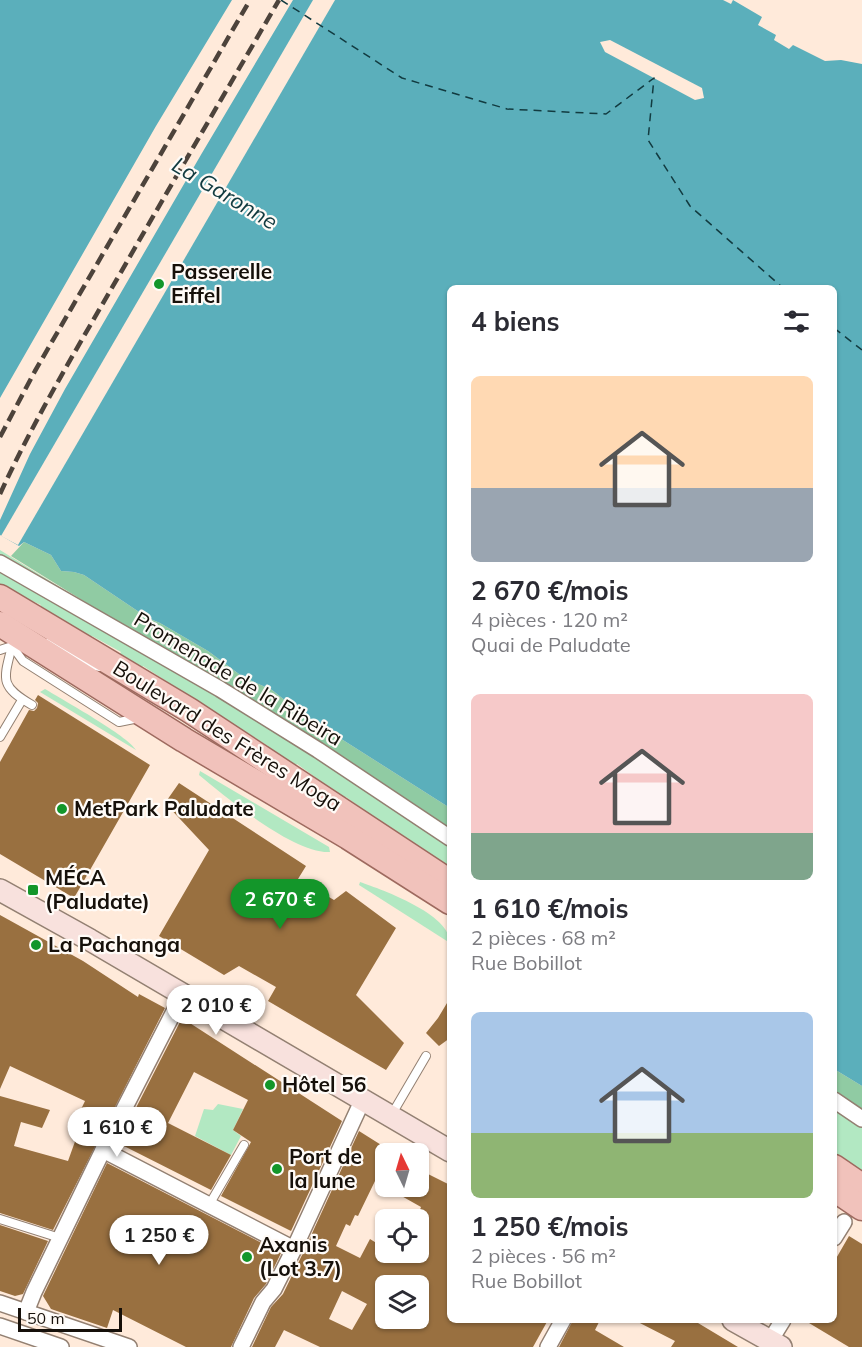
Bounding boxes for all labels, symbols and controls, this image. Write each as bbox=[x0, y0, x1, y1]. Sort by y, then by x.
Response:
water label: La Garonne bbox=[167, 151, 283, 235]
place label: Passerelle Eiffel bbox=[171, 258, 272, 308]
marker: Passerelle Eiffel bbox=[152, 277, 166, 291]
text: 4 biens bbox=[471, 305, 560, 338]
icon: filters bbox=[780, 305, 813, 338]
icon: home bbox=[588, 415, 696, 523]
text: 2 670 €/mois bbox=[471, 574, 628, 607]
street label: Promenade de la Ribeira bbox=[130, 606, 347, 751]
text: 4 pièces · 120 m² bbox=[471, 607, 628, 632]
text: Quai de Paludate bbox=[471, 632, 631, 657]
street label: Boulevard des Frères Moga bbox=[109, 654, 346, 816]
icon: home bbox=[588, 733, 696, 841]
place label: MetPark Paludate bbox=[74, 795, 254, 821]
marker: MetPark Paludate bbox=[55, 802, 69, 816]
place label: MÉCA (Paludate) bbox=[45, 864, 150, 914]
pin: 2 670 € bbox=[225, 879, 335, 930]
marker: MÉCA (Paludate) bbox=[26, 883, 40, 897]
text: 2 670 € bbox=[245, 886, 315, 911]
text: 1 610 €/mois bbox=[471, 892, 628, 925]
text: 2 pièces · 68 m² bbox=[471, 925, 616, 950]
place label: La Pachanga bbox=[48, 931, 180, 957]
marker: La Pachanga bbox=[29, 938, 43, 952]
text: Rue Bobillot bbox=[471, 950, 582, 975]
pin: 2 010 € bbox=[161, 985, 271, 1036]
text: 2 010 € bbox=[181, 992, 251, 1017]
icon: home bbox=[588, 1051, 696, 1159]
place label: Hôtel 56 bbox=[282, 1071, 366, 1097]
marker: Hôtel 56 bbox=[263, 1078, 277, 1092]
pin: 1 610 € bbox=[62, 1107, 172, 1158]
text: 1 610 € bbox=[82, 1114, 152, 1139]
place label: Port de la lune bbox=[289, 1143, 362, 1193]
north arrow bbox=[375, 1143, 429, 1197]
map controls bbox=[375, 1143, 429, 1329]
marker: Port de la lune bbox=[270, 1162, 284, 1176]
button: locate bbox=[375, 1209, 429, 1263]
text: 1 250 €/mois bbox=[471, 1210, 628, 1243]
pin: 1 250 € bbox=[104, 1215, 214, 1266]
text: 1 250 € bbox=[124, 1222, 194, 1247]
place label: Axanis (Lot 3.7) bbox=[259, 1231, 342, 1281]
text: 2 pièces · 56 m² bbox=[471, 1243, 616, 1268]
marker: Axanis (Lot 3.7) bbox=[240, 1250, 254, 1264]
text: Rue Bobillot bbox=[471, 1268, 582, 1293]
button: layers bbox=[375, 1275, 429, 1329]
scale bar bbox=[18, 1305, 122, 1332]
text: 50 m bbox=[27, 1308, 64, 1328]

